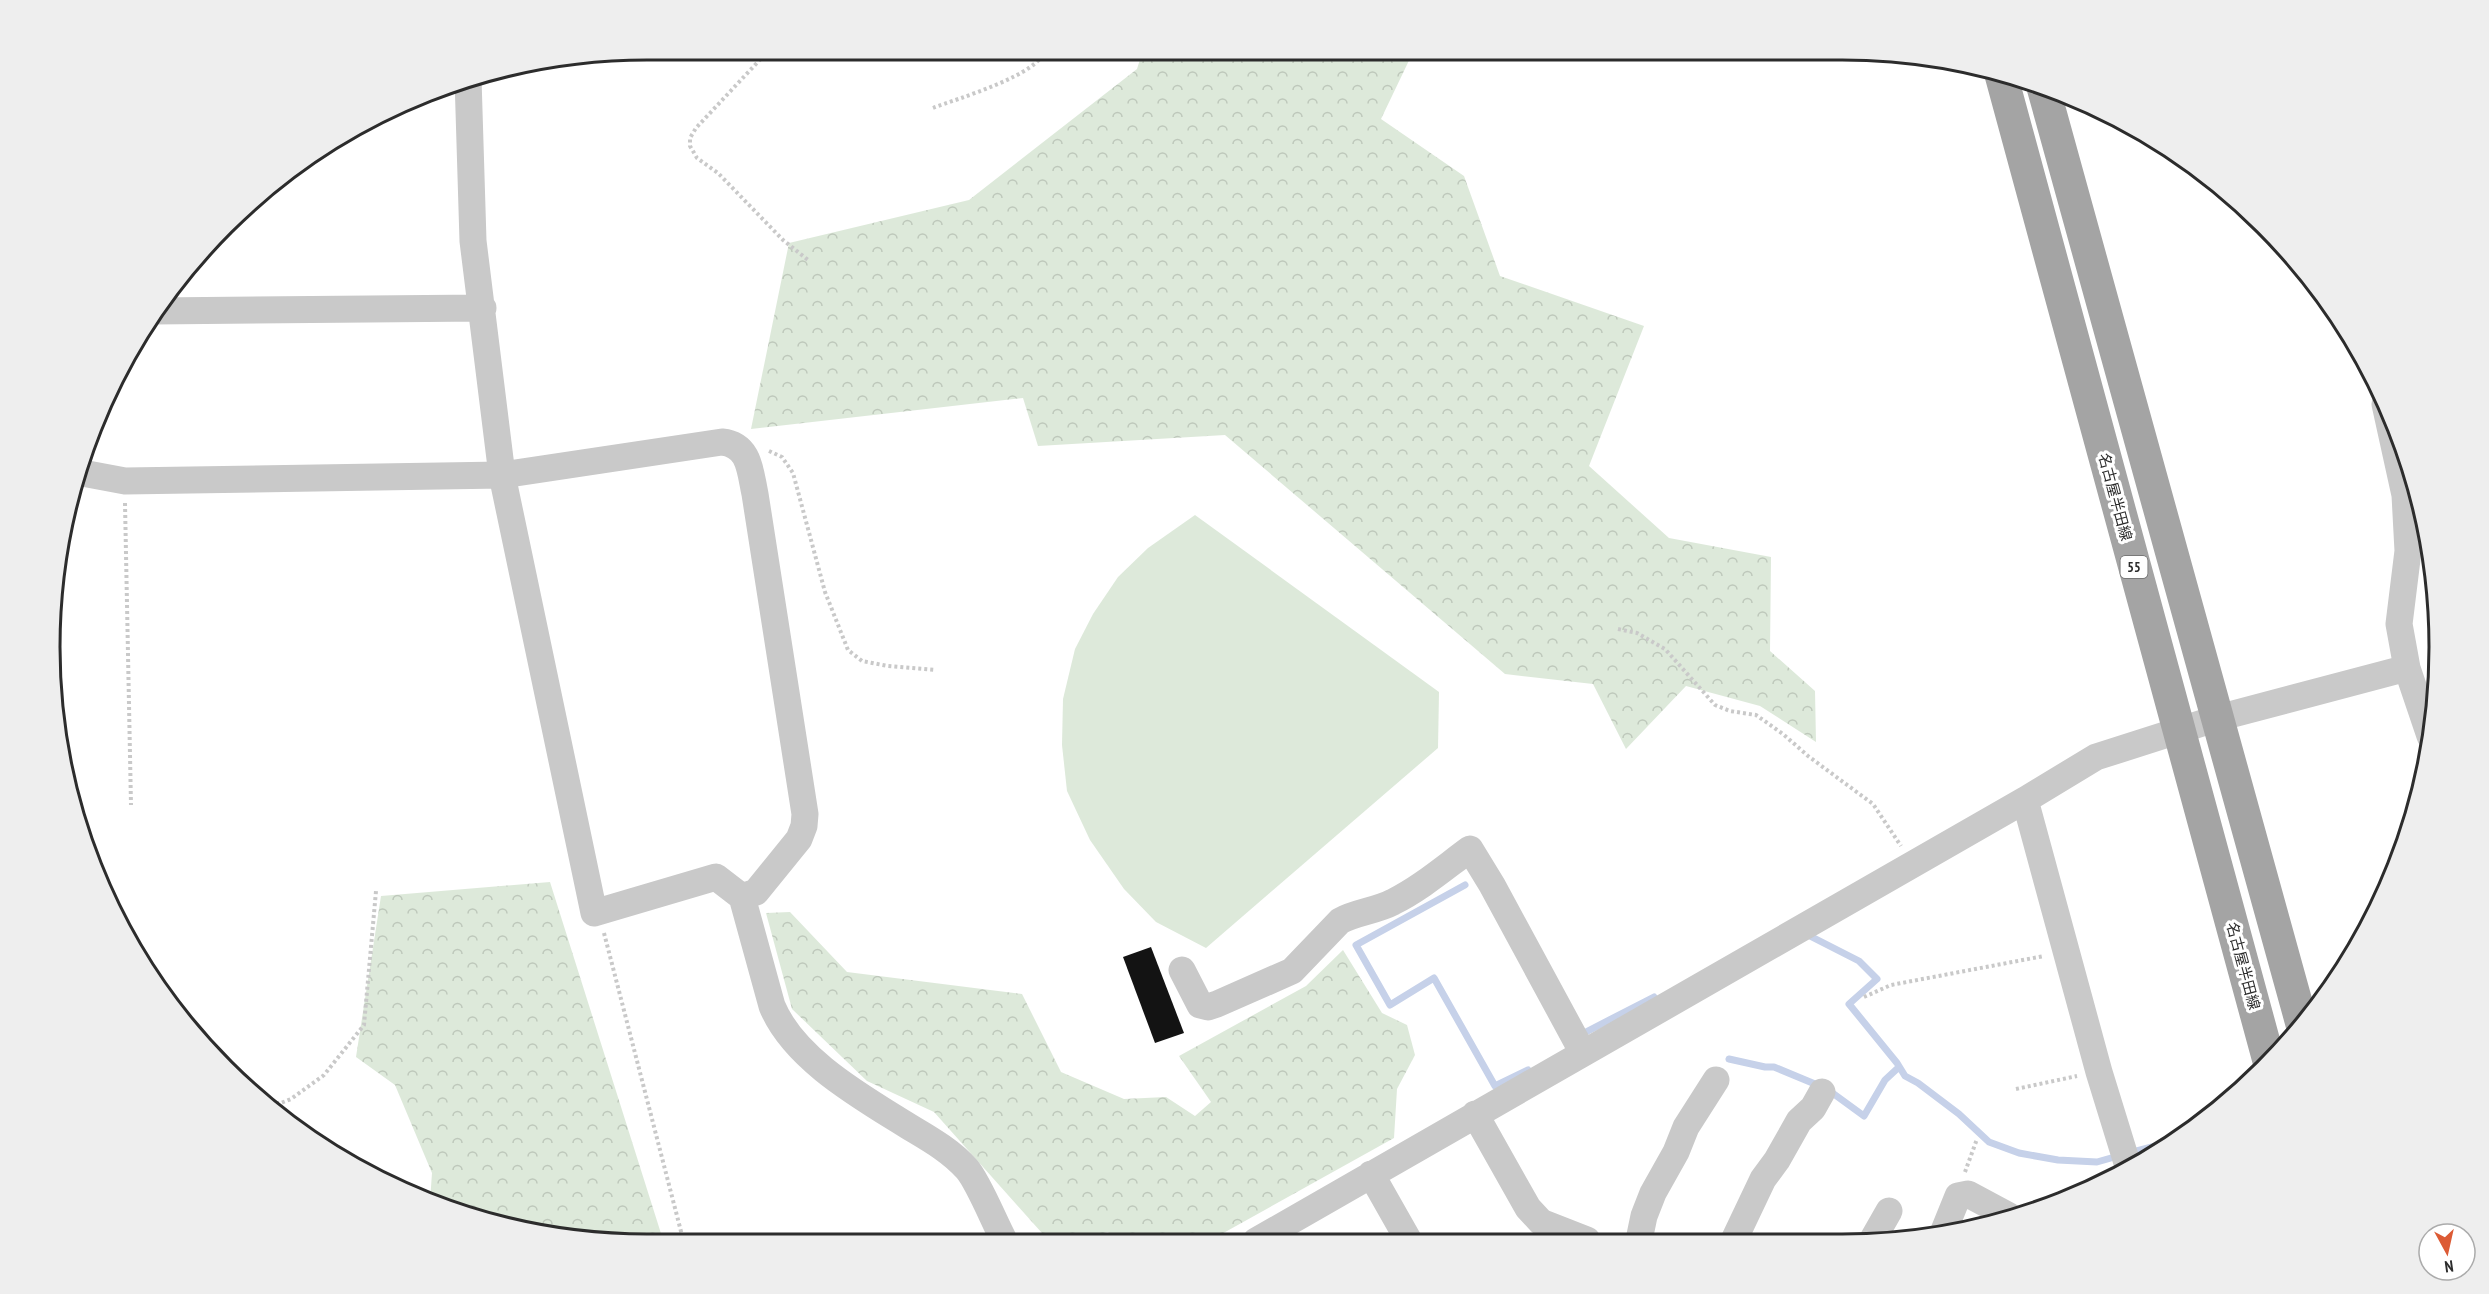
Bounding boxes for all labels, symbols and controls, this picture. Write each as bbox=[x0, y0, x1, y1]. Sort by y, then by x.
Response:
street label: 名古屋半田線 bbox=[2095, 451, 2136, 543]
road number: 55 bbox=[2120, 556, 2148, 578]
street label: 名古屋半田線 bbox=[2223, 920, 2264, 1012]
north arrow bbox=[2417, 1222, 2477, 1282]
text: N bbox=[2443, 1256, 2455, 1277]

